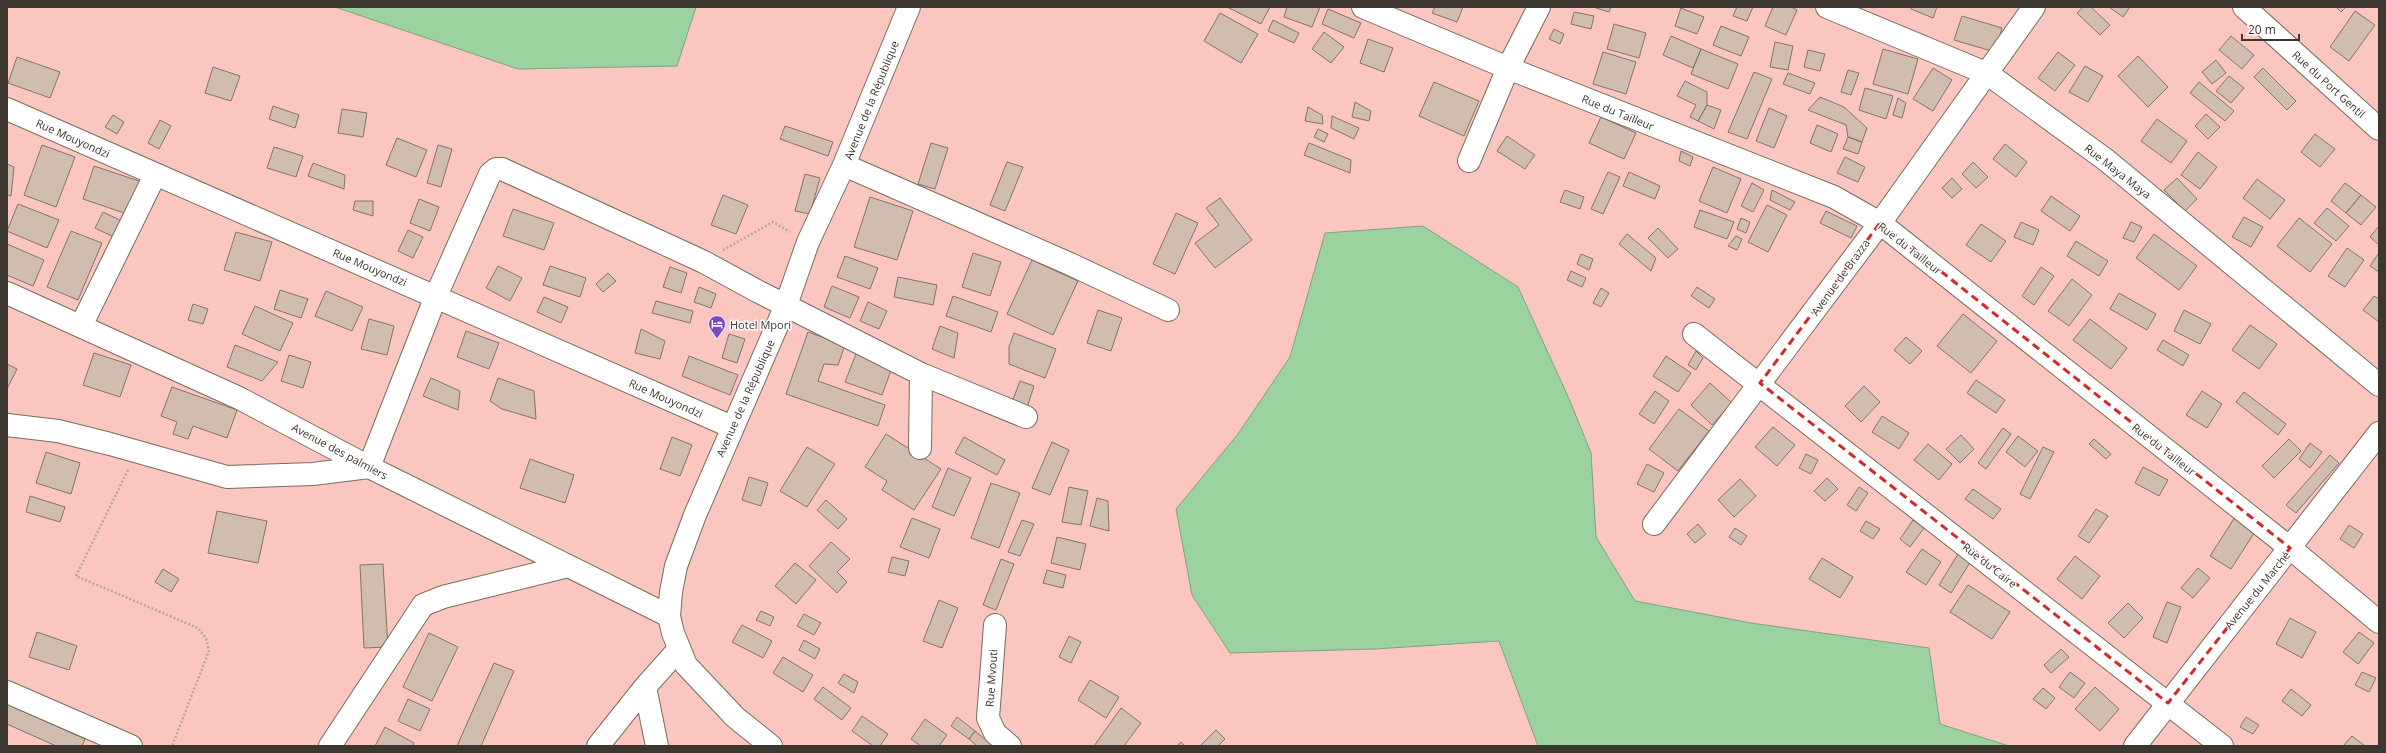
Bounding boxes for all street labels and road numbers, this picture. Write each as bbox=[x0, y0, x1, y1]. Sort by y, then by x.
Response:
street label: Avenue de la République bbox=[840, 38, 902, 162]
street label: Rue du Port Gentil bbox=[2289, 47, 2369, 121]
street label: Rue du Tailleur bbox=[1580, 91, 1657, 134]
street label: Rue Mouyondzi bbox=[34, 115, 112, 161]
street label: Rue Maya Maya bbox=[2082, 140, 2154, 202]
street label: Rue du Tailleur bbox=[1875, 218, 1945, 278]
street label: Avenue de Brazza bbox=[1807, 236, 1873, 318]
street label: Rue Mouyondzi bbox=[331, 245, 409, 289]
street label: Avenue de la République bbox=[712, 337, 778, 459]
street label: Rue Mouyondzi bbox=[627, 375, 705, 421]
street label: Avenue des palmiers bbox=[289, 419, 391, 483]
street label: Rue du Tailleur bbox=[2129, 419, 2199, 479]
street label: Rue du Caire bbox=[1960, 539, 2020, 591]
street label: Avenue du Marché bbox=[2221, 548, 2293, 632]
street label: Rue Mvouti bbox=[981, 649, 1001, 707]

